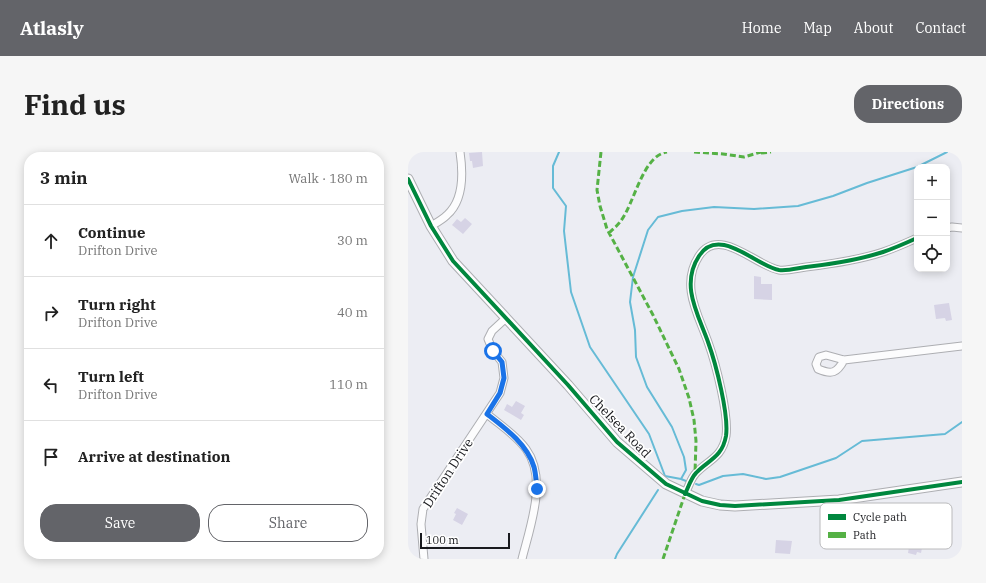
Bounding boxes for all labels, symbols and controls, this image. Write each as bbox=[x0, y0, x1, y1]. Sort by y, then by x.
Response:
text: Atlasly bbox=[20, 16, 84, 40]
text: Home bbox=[742, 19, 781, 37]
text: Map bbox=[803, 19, 832, 37]
text: About bbox=[854, 19, 893, 37]
text: Contact bbox=[915, 19, 966, 37]
button: Directions bbox=[854, 85, 962, 123]
text: Find us bbox=[24, 86, 126, 123]
map controls bbox=[914, 164, 950, 272]
button: + bbox=[914, 164, 950, 200]
text: 3 min bbox=[40, 167, 88, 189]
text: Walk · 180 m bbox=[289, 170, 368, 187]
button: − bbox=[914, 200, 950, 236]
text: Continue bbox=[78, 223, 145, 242]
icon: ahead bbox=[40, 230, 62, 252]
text: 30 m bbox=[337, 232, 368, 249]
button: locate bbox=[914, 236, 950, 272]
text: Drifton Drive bbox=[78, 242, 158, 259]
text: Turn right bbox=[78, 295, 156, 314]
icon: right bbox=[40, 302, 62, 324]
text: 40 m bbox=[337, 304, 368, 321]
text: Drifton Drive bbox=[78, 314, 158, 331]
route start bbox=[484, 342, 502, 360]
text: Turn left bbox=[78, 367, 144, 386]
icon: left bbox=[40, 374, 62, 396]
text: 110 m bbox=[329, 376, 368, 393]
text: Drifton Drive bbox=[78, 386, 158, 403]
street label: Chelsea Road bbox=[585, 391, 655, 461]
street label: Drifton Drive bbox=[419, 435, 477, 511]
icon: arrive bbox=[40, 446, 62, 468]
text: Arrive at destination bbox=[78, 447, 230, 466]
route end bbox=[528, 480, 546, 498]
legend bbox=[820, 503, 952, 549]
button: Save bbox=[40, 504, 200, 542]
button: Share bbox=[208, 504, 368, 542]
text: Cycle path bbox=[853, 510, 907, 524]
text: Path bbox=[853, 528, 876, 542]
scale bar bbox=[420, 531, 510, 550]
text: 100 m bbox=[426, 533, 459, 547]

